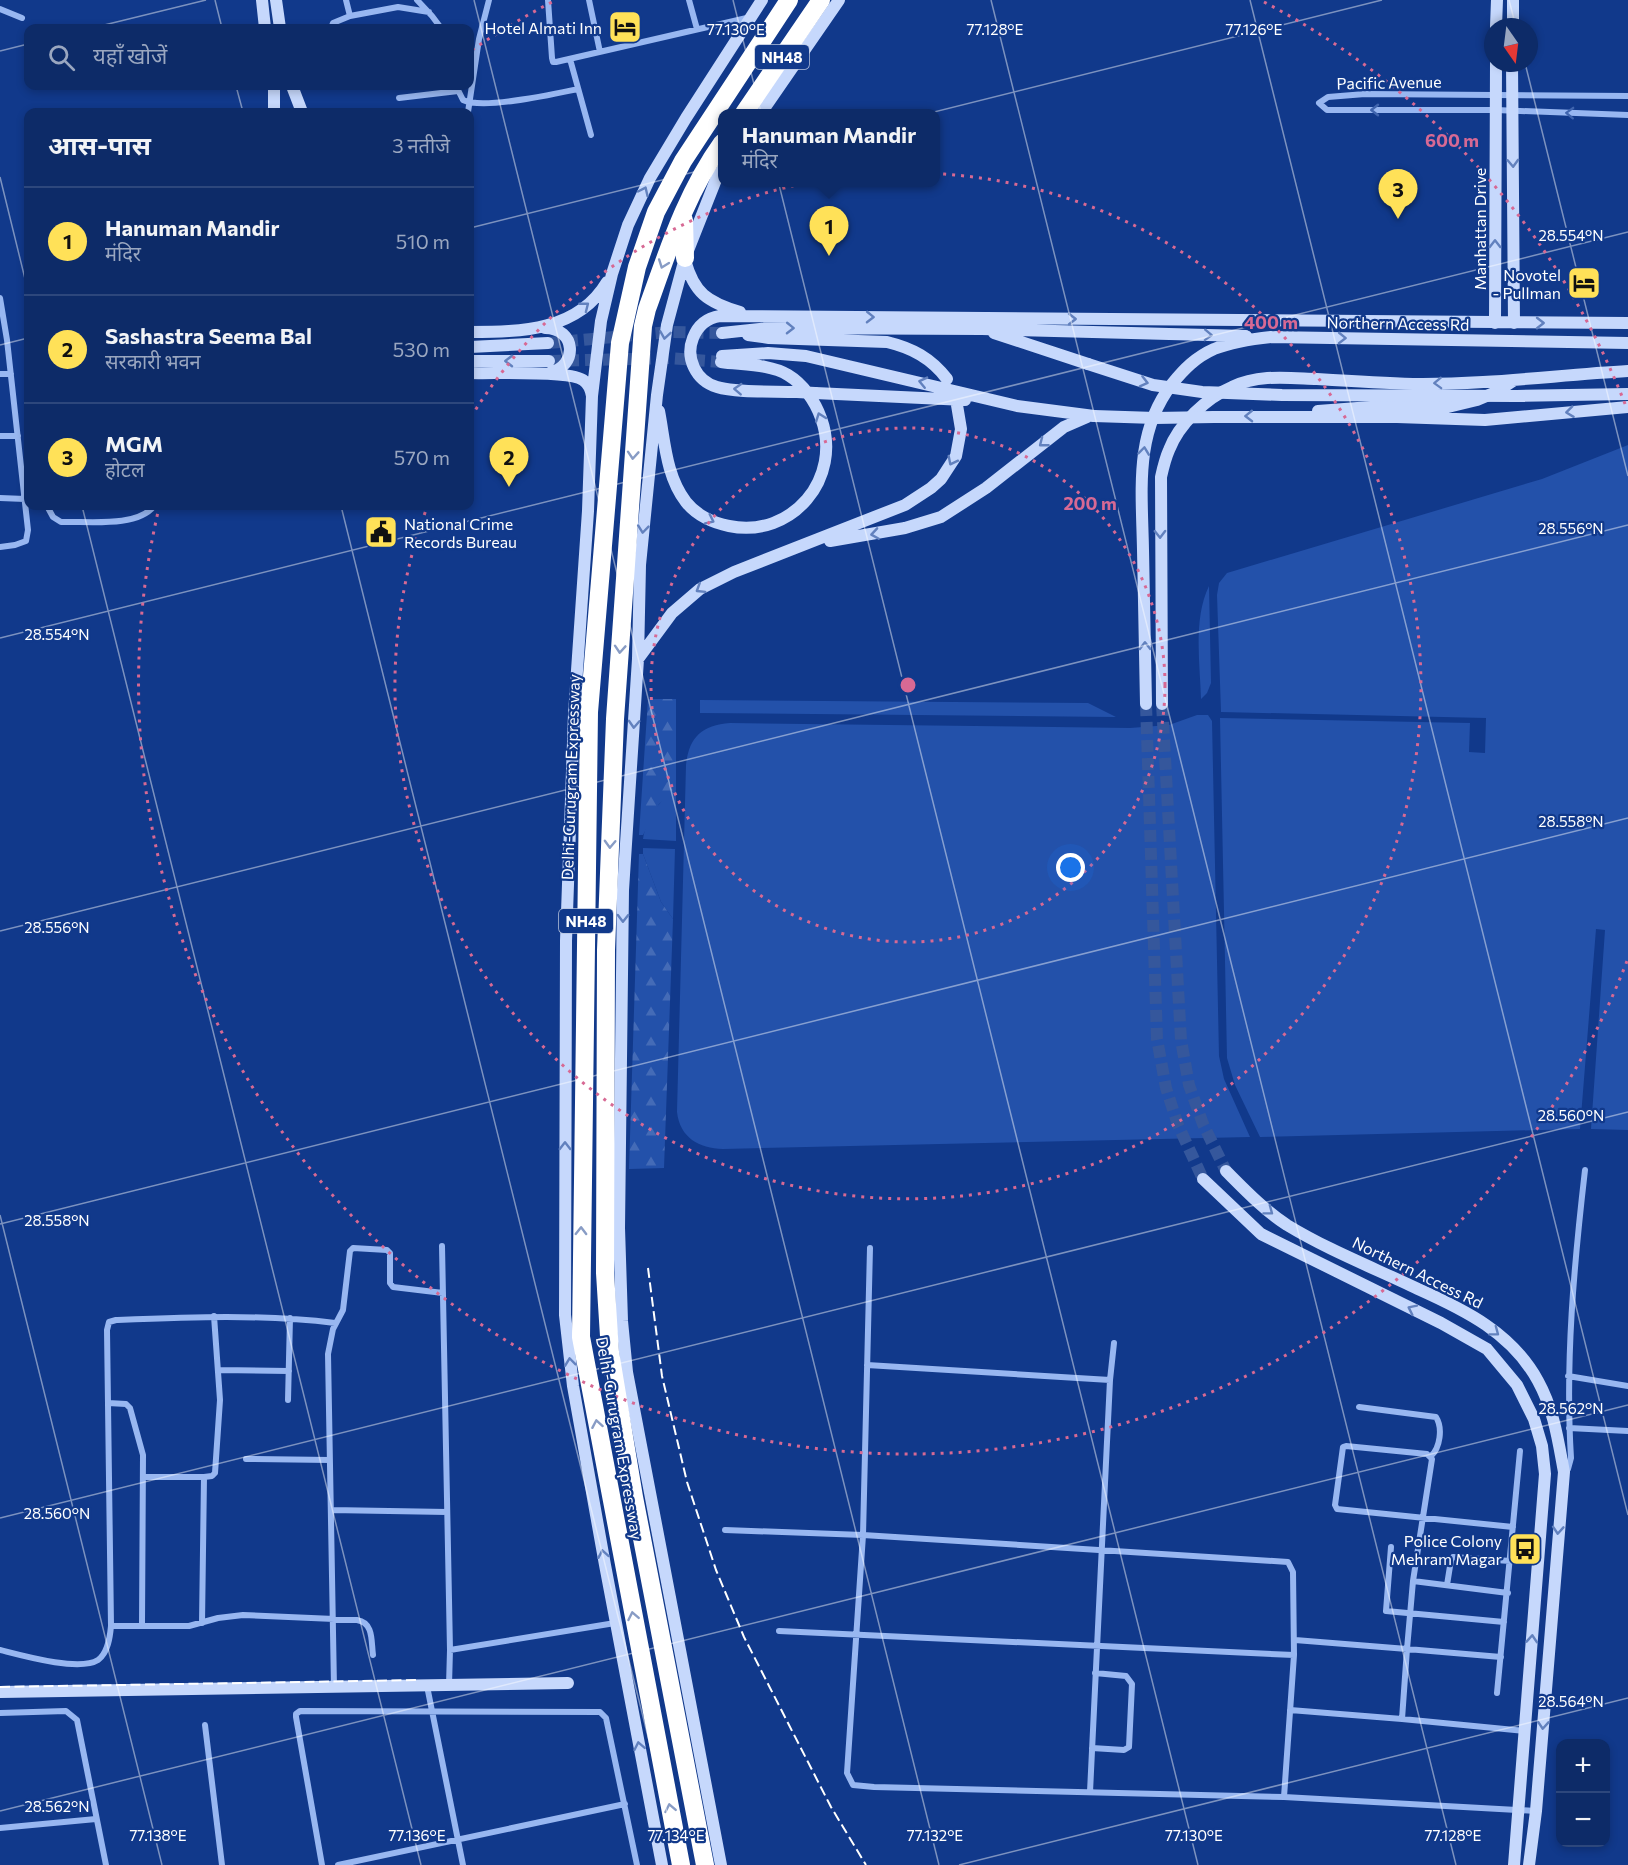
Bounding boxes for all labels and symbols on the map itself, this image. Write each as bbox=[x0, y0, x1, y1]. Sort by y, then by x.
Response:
hotel icon: Hotel Almati Inn bbox=[607, 9, 643, 45]
place label: Hotel Almati Inn bbox=[485, 18, 602, 37]
north arrow bbox=[1484, 18, 1538, 72]
text: 77.130°E bbox=[707, 20, 765, 38]
text: 77.128°E bbox=[967, 20, 1024, 38]
text: 77.126°E bbox=[1226, 20, 1283, 38]
road number: NH48 bbox=[755, 45, 809, 69]
street label: Pacific Avenue bbox=[1336, 72, 1442, 92]
one-way arrow bbox=[1370, 104, 1379, 116]
one-way arrow bbox=[1565, 106, 1574, 119]
text: 600 m bbox=[1425, 129, 1479, 151]
one-way arrow bbox=[1507, 159, 1520, 168]
street label: Manhattan Drive bbox=[1470, 168, 1489, 290]
pin: 3 bbox=[1378, 170, 1418, 219]
one-way arrow bbox=[637, 187, 649, 198]
pin: 1 bbox=[810, 206, 848, 256]
text: 28.554°N bbox=[1538, 226, 1604, 244]
one-way arrow bbox=[1489, 239, 1501, 248]
one-way arrow bbox=[658, 258, 671, 269]
place label: Novotel - Pullman bbox=[1493, 265, 1561, 302]
hotel icon: Novotel - Pullman bbox=[1566, 265, 1602, 301]
one-way arrow bbox=[578, 302, 589, 313]
one-way arrow bbox=[866, 311, 875, 323]
text: 400 m bbox=[1244, 311, 1298, 333]
street label: Northern Access Rd bbox=[1326, 312, 1470, 334]
one-way arrow bbox=[1068, 313, 1077, 325]
one-way arrow bbox=[1536, 317, 1545, 329]
one-way arrow bbox=[786, 322, 795, 334]
one-way arrow bbox=[1204, 329, 1213, 341]
one-way arrow bbox=[659, 330, 672, 340]
one-way arrow bbox=[1337, 332, 1346, 344]
one-way arrow bbox=[505, 355, 514, 367]
one-way arrow bbox=[1138, 375, 1149, 387]
one-way arrow bbox=[918, 376, 928, 389]
one-way arrow bbox=[1434, 376, 1443, 389]
one-way arrow bbox=[734, 383, 743, 396]
one-way arrow bbox=[1565, 406, 1574, 418]
one-way arrow bbox=[1245, 410, 1254, 422]
one-way arrow bbox=[815, 412, 828, 423]
one-way arrow bbox=[1039, 436, 1050, 447]
pin: 2 bbox=[490, 438, 528, 487]
one-way arrow bbox=[1138, 446, 1150, 456]
one-way arrow bbox=[627, 450, 640, 459]
one-way arrow bbox=[948, 455, 959, 465]
text: 200 m bbox=[1063, 492, 1117, 514]
one-way arrow bbox=[704, 512, 715, 524]
public building icon: National Crime Records Bureau bbox=[363, 514, 399, 550]
place label: National Crime Records Bureau bbox=[404, 514, 517, 551]
text: 28.556°N bbox=[1538, 519, 1604, 537]
one-way arrow bbox=[638, 525, 650, 534]
one-way arrow bbox=[870, 527, 879, 539]
one-way arrow bbox=[1154, 530, 1166, 539]
one-way arrow bbox=[696, 582, 706, 594]
text: 28.554°N bbox=[24, 625, 90, 643]
one-way arrow bbox=[1139, 641, 1151, 650]
one-way arrow bbox=[614, 645, 627, 654]
street label: Delhi-Gurugram Expressway bbox=[557, 674, 583, 880]
centre of rings bbox=[898, 675, 918, 695]
one-way arrow bbox=[628, 719, 641, 728]
text: 28.558°N bbox=[1538, 812, 1604, 830]
one-way arrow bbox=[604, 840, 617, 849]
your location bbox=[1056, 853, 1085, 882]
road number: NH48 bbox=[559, 909, 613, 933]
one-way arrow bbox=[617, 914, 629, 923]
text: 28.556°N bbox=[24, 918, 90, 936]
text: 28.560°N bbox=[1538, 1106, 1604, 1124]
one-way arrow bbox=[559, 1142, 571, 1151]
one-way arrow bbox=[1262, 1203, 1273, 1214]
text: 28.558°N bbox=[24, 1211, 90, 1229]
one-way arrow bbox=[575, 1226, 587, 1235]
street label: Northern Access Rd bbox=[1350, 1232, 1486, 1312]
one-way arrow bbox=[1408, 1304, 1419, 1316]
one-way arrow bbox=[1489, 1325, 1500, 1336]
street label: Delhi-Gurugram Expressway bbox=[593, 1335, 647, 1541]
one-way arrow bbox=[565, 1357, 577, 1366]
text: 28.562°N bbox=[1538, 1399, 1604, 1417]
one-way arrow bbox=[591, 1420, 603, 1429]
text: 28.560°N bbox=[24, 1504, 90, 1522]
one-way arrow bbox=[1552, 1526, 1565, 1535]
place label: Police Colony Mehram Magar bbox=[1391, 1531, 1503, 1568]
bus stop icon: Police Colony Mehram Magar bbox=[1507, 1531, 1543, 1567]
one-way arrow bbox=[597, 1549, 610, 1559]
one-way arrow bbox=[627, 1611, 640, 1621]
one-way arrow bbox=[1526, 1635, 1539, 1644]
text: 28.564°N bbox=[1538, 1692, 1604, 1710]
one-way arrow bbox=[1537, 1720, 1550, 1729]
one-way arrow bbox=[633, 1741, 646, 1751]
text: 28.562°N bbox=[24, 1797, 90, 1815]
one-way arrow bbox=[664, 1803, 676, 1812]
text: 77.138°E bbox=[129, 1826, 187, 1844]
text: 77.136°E bbox=[388, 1826, 446, 1844]
text: 77.134°E bbox=[647, 1826, 705, 1844]
text: 77.132°E bbox=[907, 1826, 963, 1844]
text: 77.130°E bbox=[1165, 1826, 1223, 1844]
text: 77.128°E bbox=[1425, 1826, 1482, 1844]

